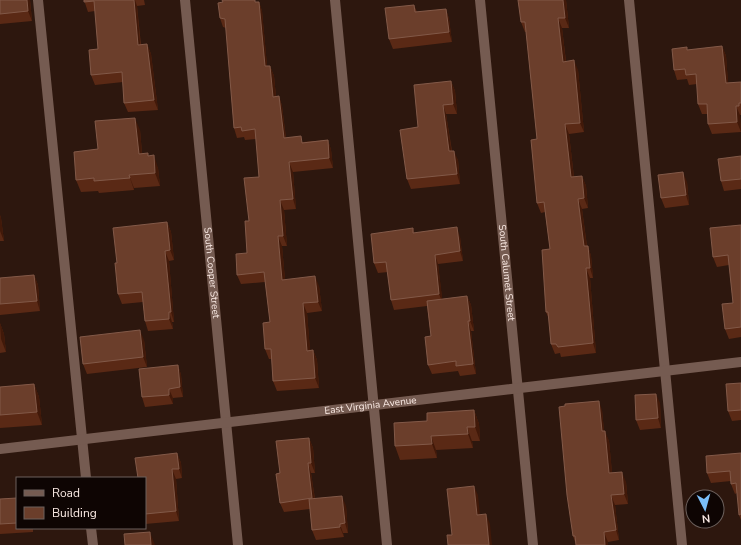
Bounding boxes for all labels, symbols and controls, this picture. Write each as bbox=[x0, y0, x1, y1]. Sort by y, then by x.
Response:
street label: South Calumet Street bbox=[495, 224, 518, 322]
street label: South Cooper Street bbox=[200, 227, 223, 319]
street label: East Virginia Avenue bbox=[324, 393, 417, 418]
legend bbox=[16, 477, 146, 529]
text: Road bbox=[52, 485, 80, 501]
north arrow bbox=[685, 489, 725, 529]
text: Building bbox=[52, 505, 97, 521]
text: N bbox=[701, 511, 711, 526]

